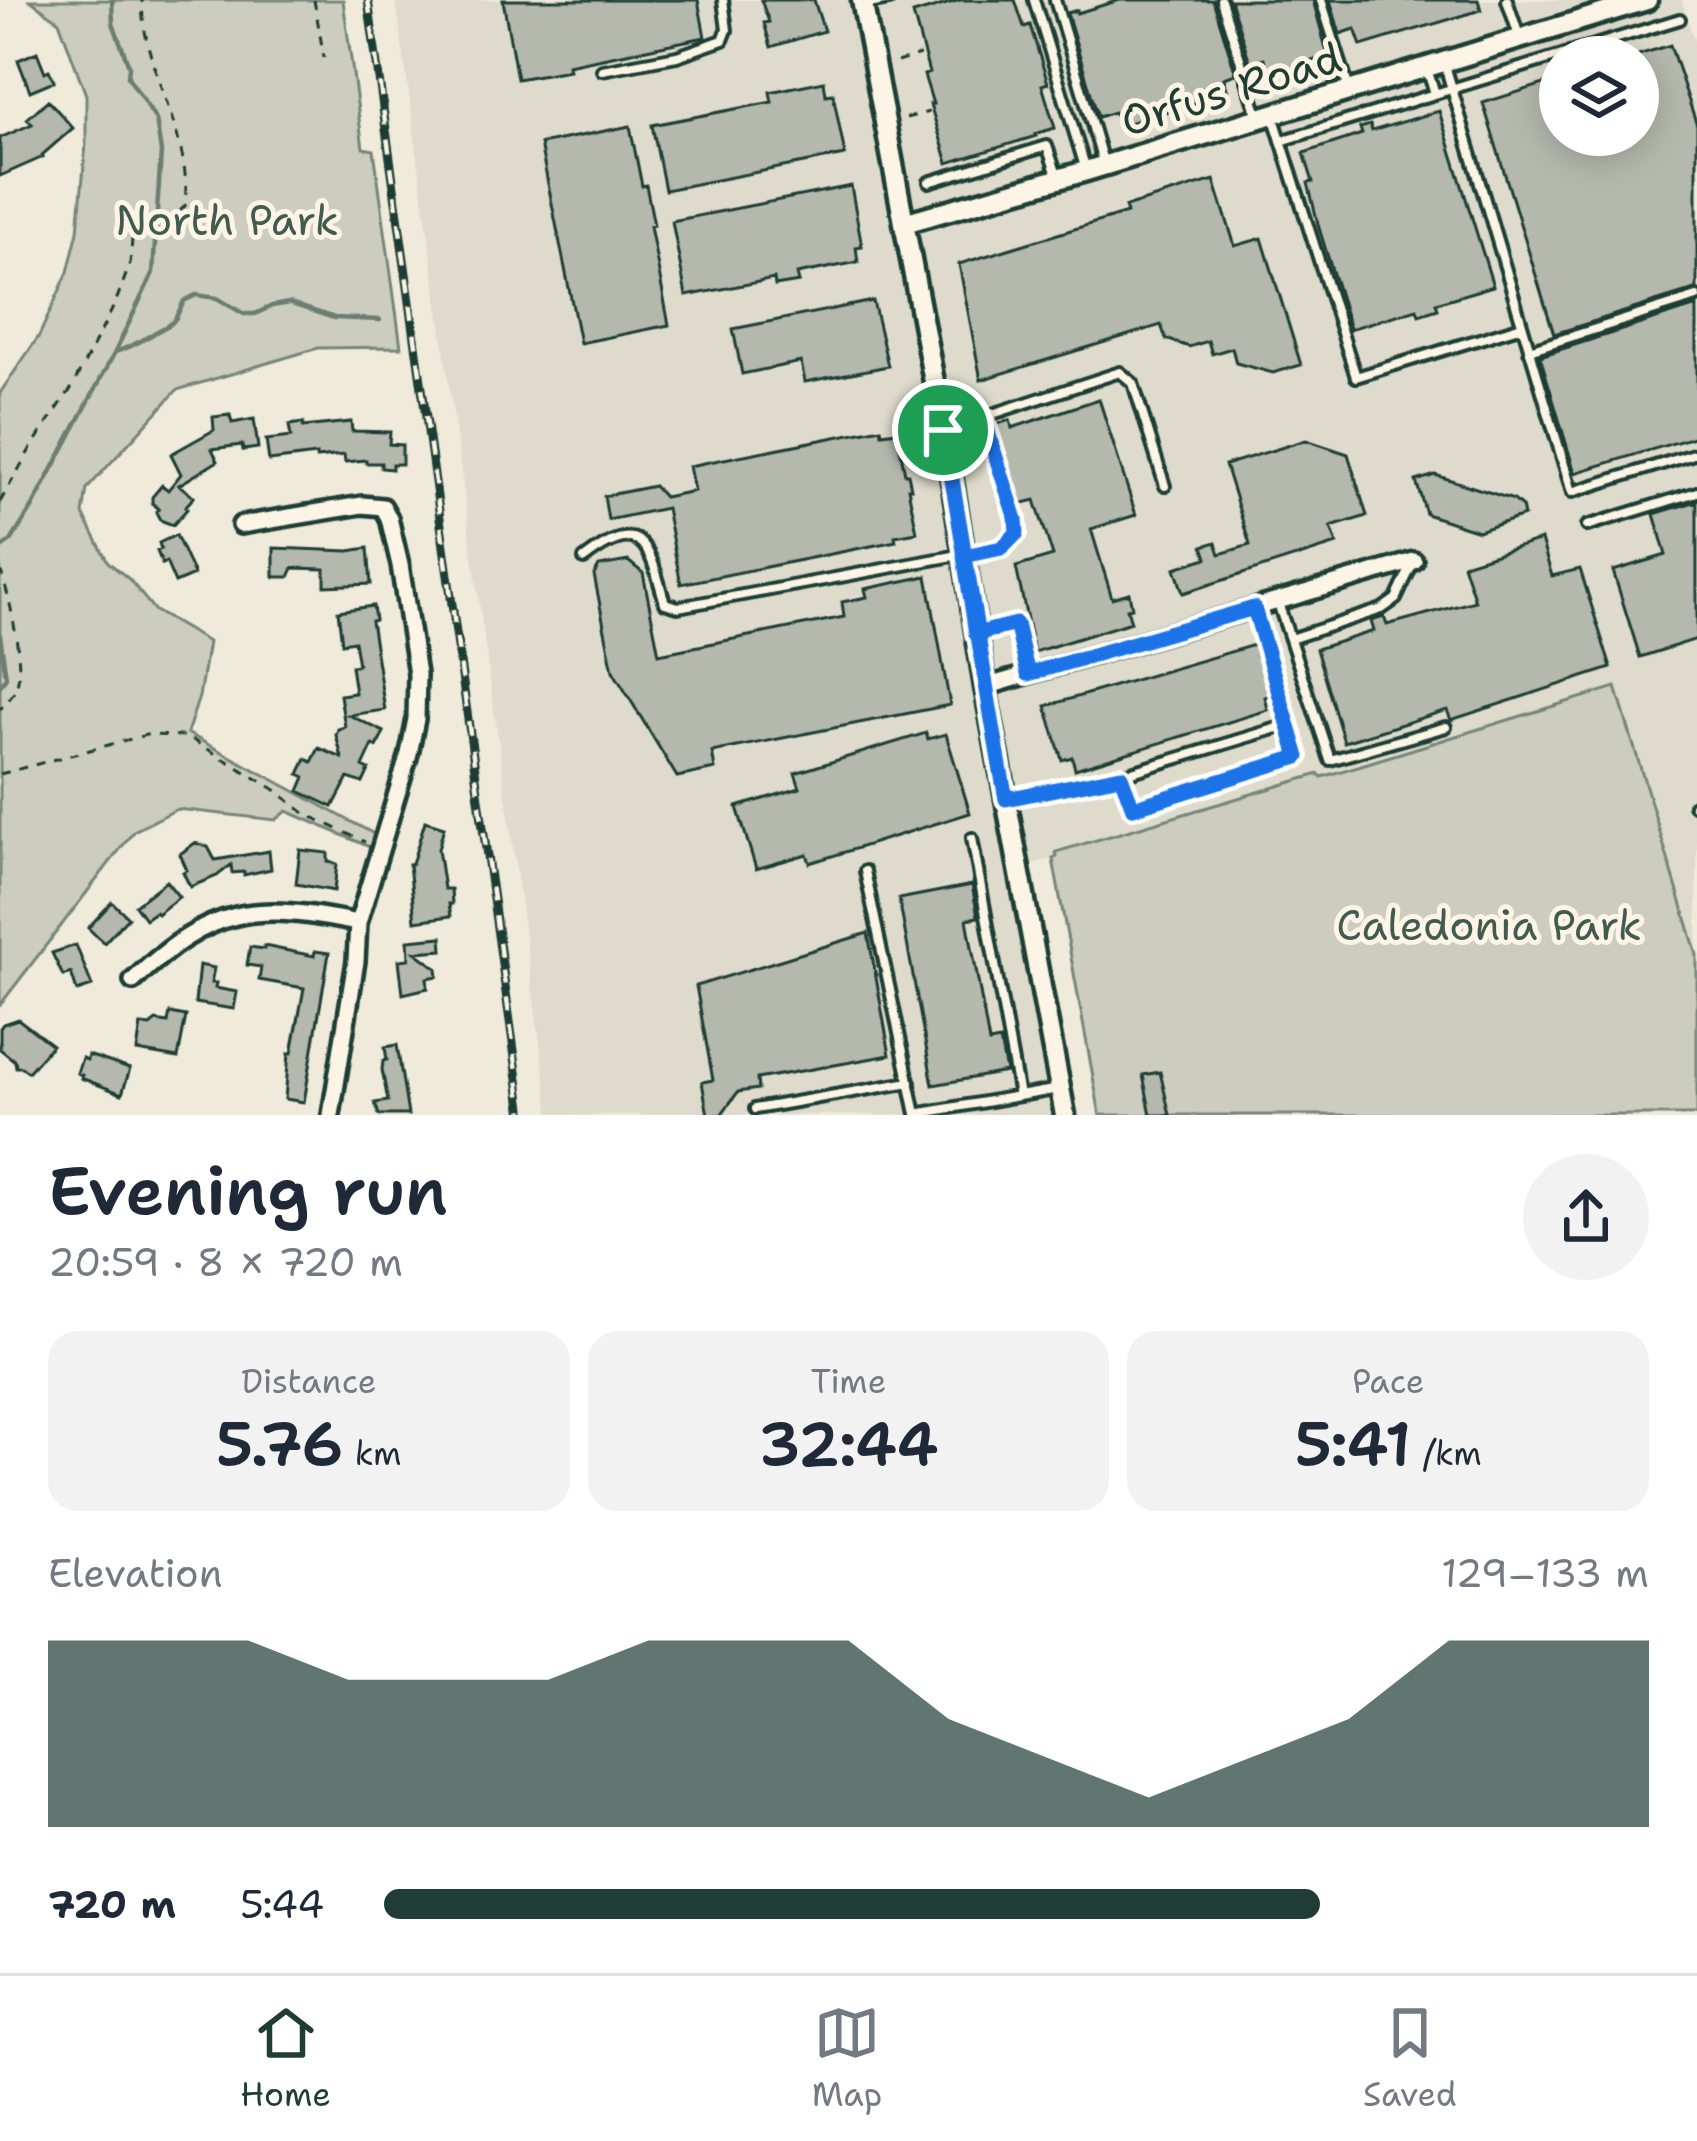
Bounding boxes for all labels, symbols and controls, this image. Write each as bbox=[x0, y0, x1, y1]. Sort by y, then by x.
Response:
street label: Orfus Road bbox=[1114, 29, 1348, 149]
map controls bbox=[1539, 36, 1659, 156]
button: layers bbox=[1539, 36, 1659, 156]
park label: North Park bbox=[115, 192, 339, 248]
pin bbox=[892, 379, 994, 481]
icon: arrive bbox=[910, 397, 976, 463]
park label: Caledonia Park bbox=[1336, 897, 1642, 953]
text: Evening run bbox=[48, 1147, 448, 1235]
button: share bbox=[1523, 1154, 1649, 1280]
text: 20:59 · 8 × 720 m bbox=[48, 1236, 403, 1288]
text: Distance bbox=[241, 1359, 376, 1404]
text: Time bbox=[811, 1359, 886, 1404]
text: Pace bbox=[1352, 1359, 1424, 1404]
text: 5.76 bbox=[216, 1404, 344, 1484]
text: 32:44 bbox=[759, 1404, 938, 1484]
text: 5:41 bbox=[1295, 1404, 1411, 1484]
text: km bbox=[344, 1431, 402, 1476]
text: /km bbox=[1411, 1431, 1482, 1476]
text: Elevation bbox=[48, 1547, 223, 1599]
text: 129–133 m bbox=[1441, 1547, 1649, 1599]
text: 720 m bbox=[48, 1878, 176, 1930]
text: 5:44 bbox=[240, 1878, 324, 1930]
tab: Home bbox=[240, 2000, 331, 2117]
tab: Map bbox=[812, 2000, 882, 2117]
tab: Saved bbox=[1363, 2000, 1457, 2117]

